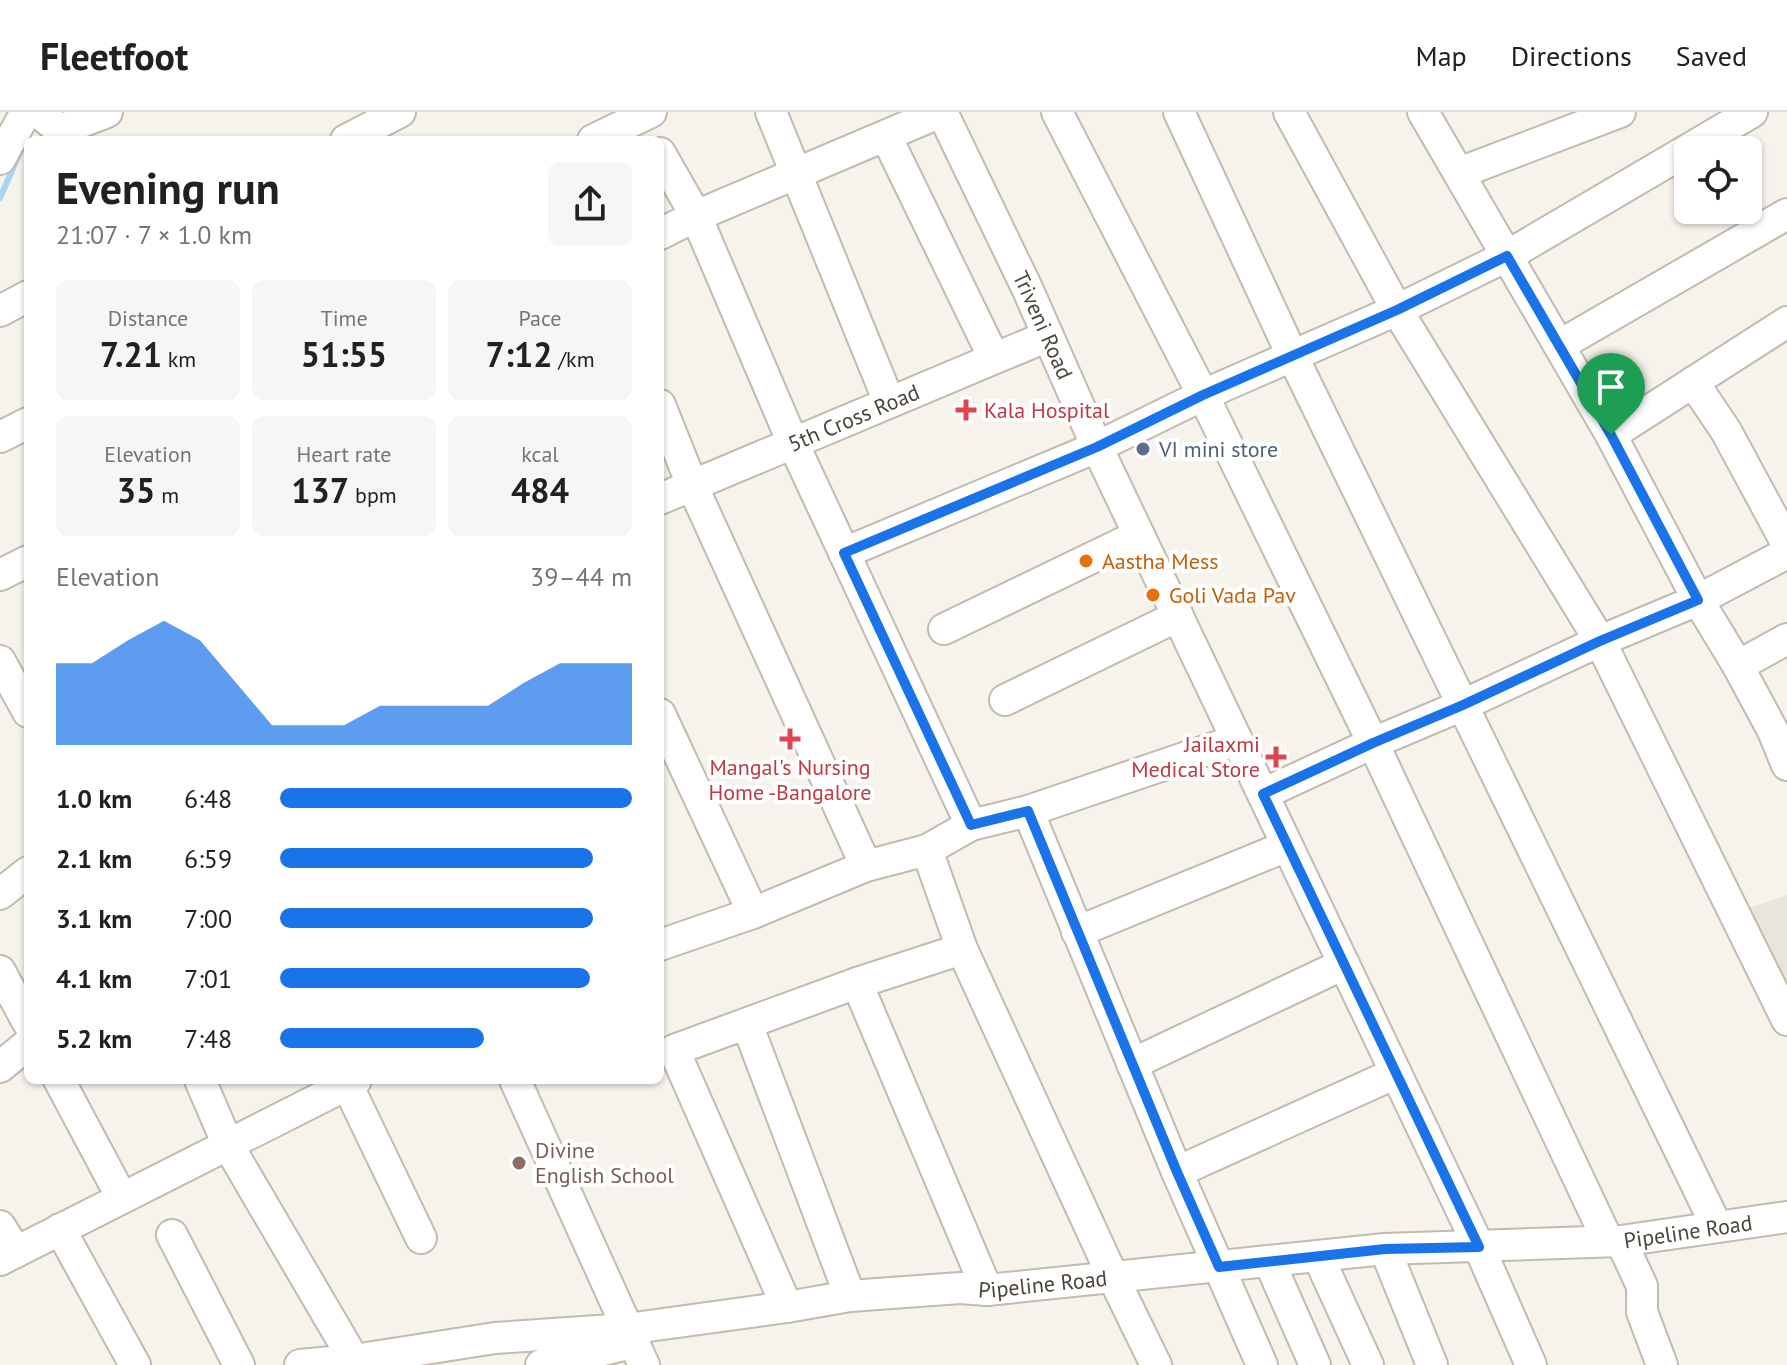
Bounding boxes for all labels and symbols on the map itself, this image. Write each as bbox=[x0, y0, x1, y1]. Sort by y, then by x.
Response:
street label: Triveni Road bbox=[1007, 267, 1079, 384]
pin bbox=[1577, 353, 1645, 435]
street label: 5th Cross Road bbox=[784, 378, 924, 458]
place label: Kala Hospital bbox=[984, 396, 1110, 424]
marker: Kala Hospital bbox=[955, 399, 977, 421]
place label: VI mini store bbox=[1158, 435, 1278, 463]
marker: VI mini store bbox=[1134, 440, 1152, 458]
place label: Aastha Mess bbox=[1102, 547, 1218, 575]
marker: Aastha Mess bbox=[1077, 552, 1095, 570]
place label: Goli Vada Pav bbox=[1169, 581, 1296, 609]
marker: Goli Vada Pav bbox=[1144, 586, 1162, 604]
marker: Mangal's Nursing Home -Bangalore bbox=[779, 728, 801, 750]
place label: Jailaxmi Medical Store bbox=[1131, 730, 1260, 783]
marker: Jailaxmi Medical Store bbox=[1267, 748, 1285, 766]
place label: Mangal's Nursing Home -Bangalore bbox=[708, 753, 872, 806]
place label: Divine English School bbox=[535, 1136, 674, 1189]
marker: Divine English School bbox=[510, 1154, 528, 1172]
street label: Pipeline Road bbox=[1622, 1208, 1754, 1254]
street label: Pipeline Road bbox=[977, 1264, 1108, 1304]

